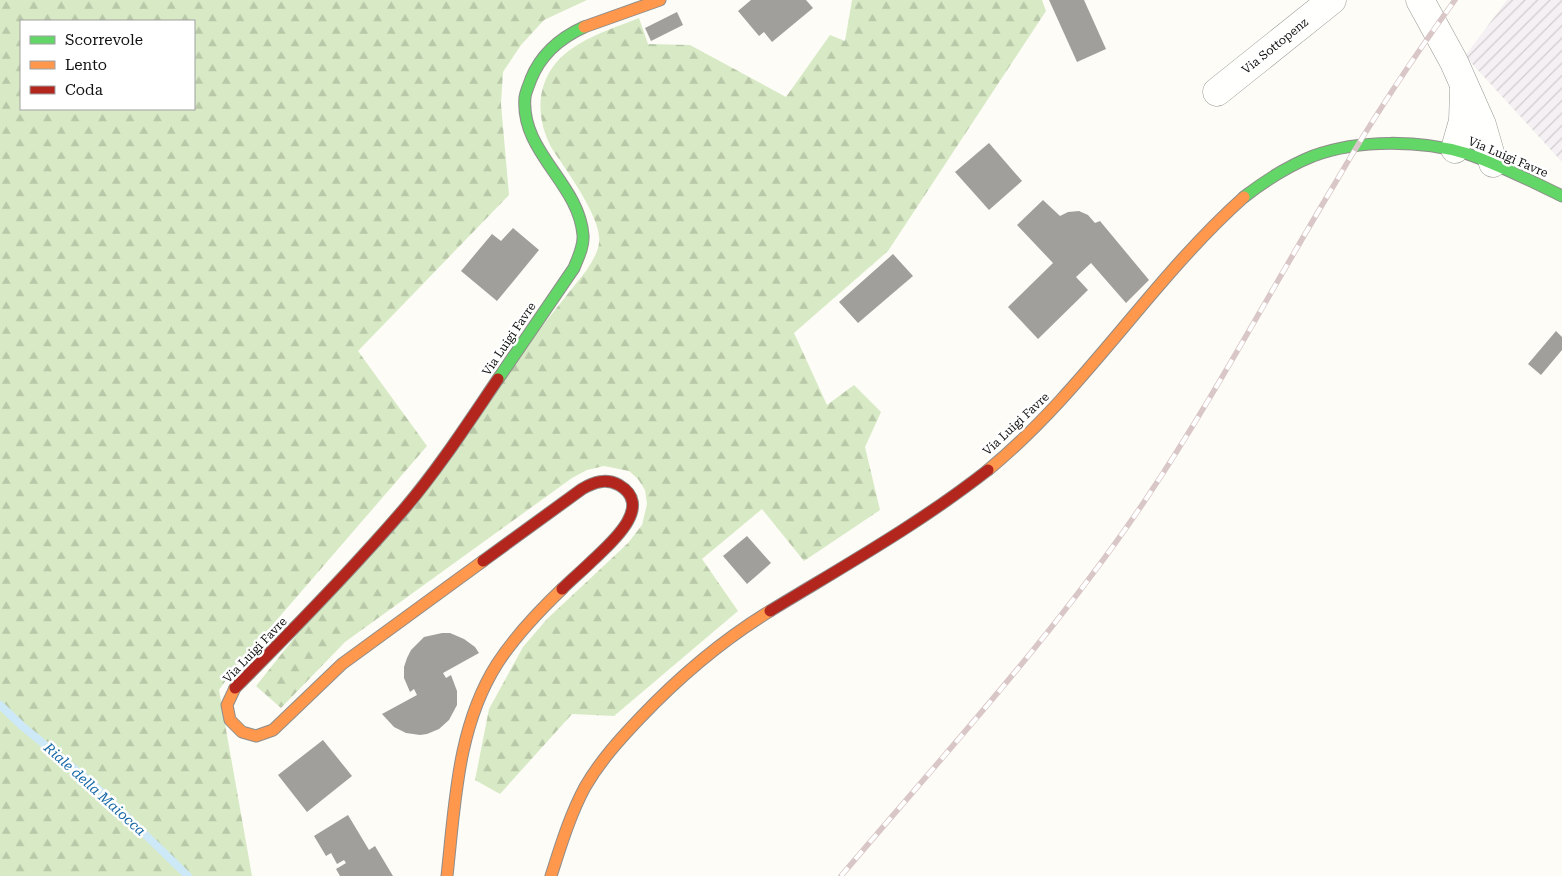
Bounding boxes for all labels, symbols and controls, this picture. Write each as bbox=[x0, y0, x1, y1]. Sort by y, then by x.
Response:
street label: Via Sottopenz bbox=[1239, 15, 1311, 77]
legend bbox=[20, 20, 195, 110]
text: Scorrevole bbox=[65, 31, 143, 49]
text: Lento bbox=[65, 56, 107, 74]
text: Coda bbox=[65, 81, 103, 99]
street label: Via Luigi Favre bbox=[1466, 134, 1550, 180]
street label: Via Luigi Favre bbox=[479, 299, 539, 378]
street label: Via Luigi Favre bbox=[980, 390, 1052, 458]
street label: Via Luigi Favre bbox=[220, 614, 290, 686]
water label: Riale della Maiocca bbox=[40, 739, 149, 839]

